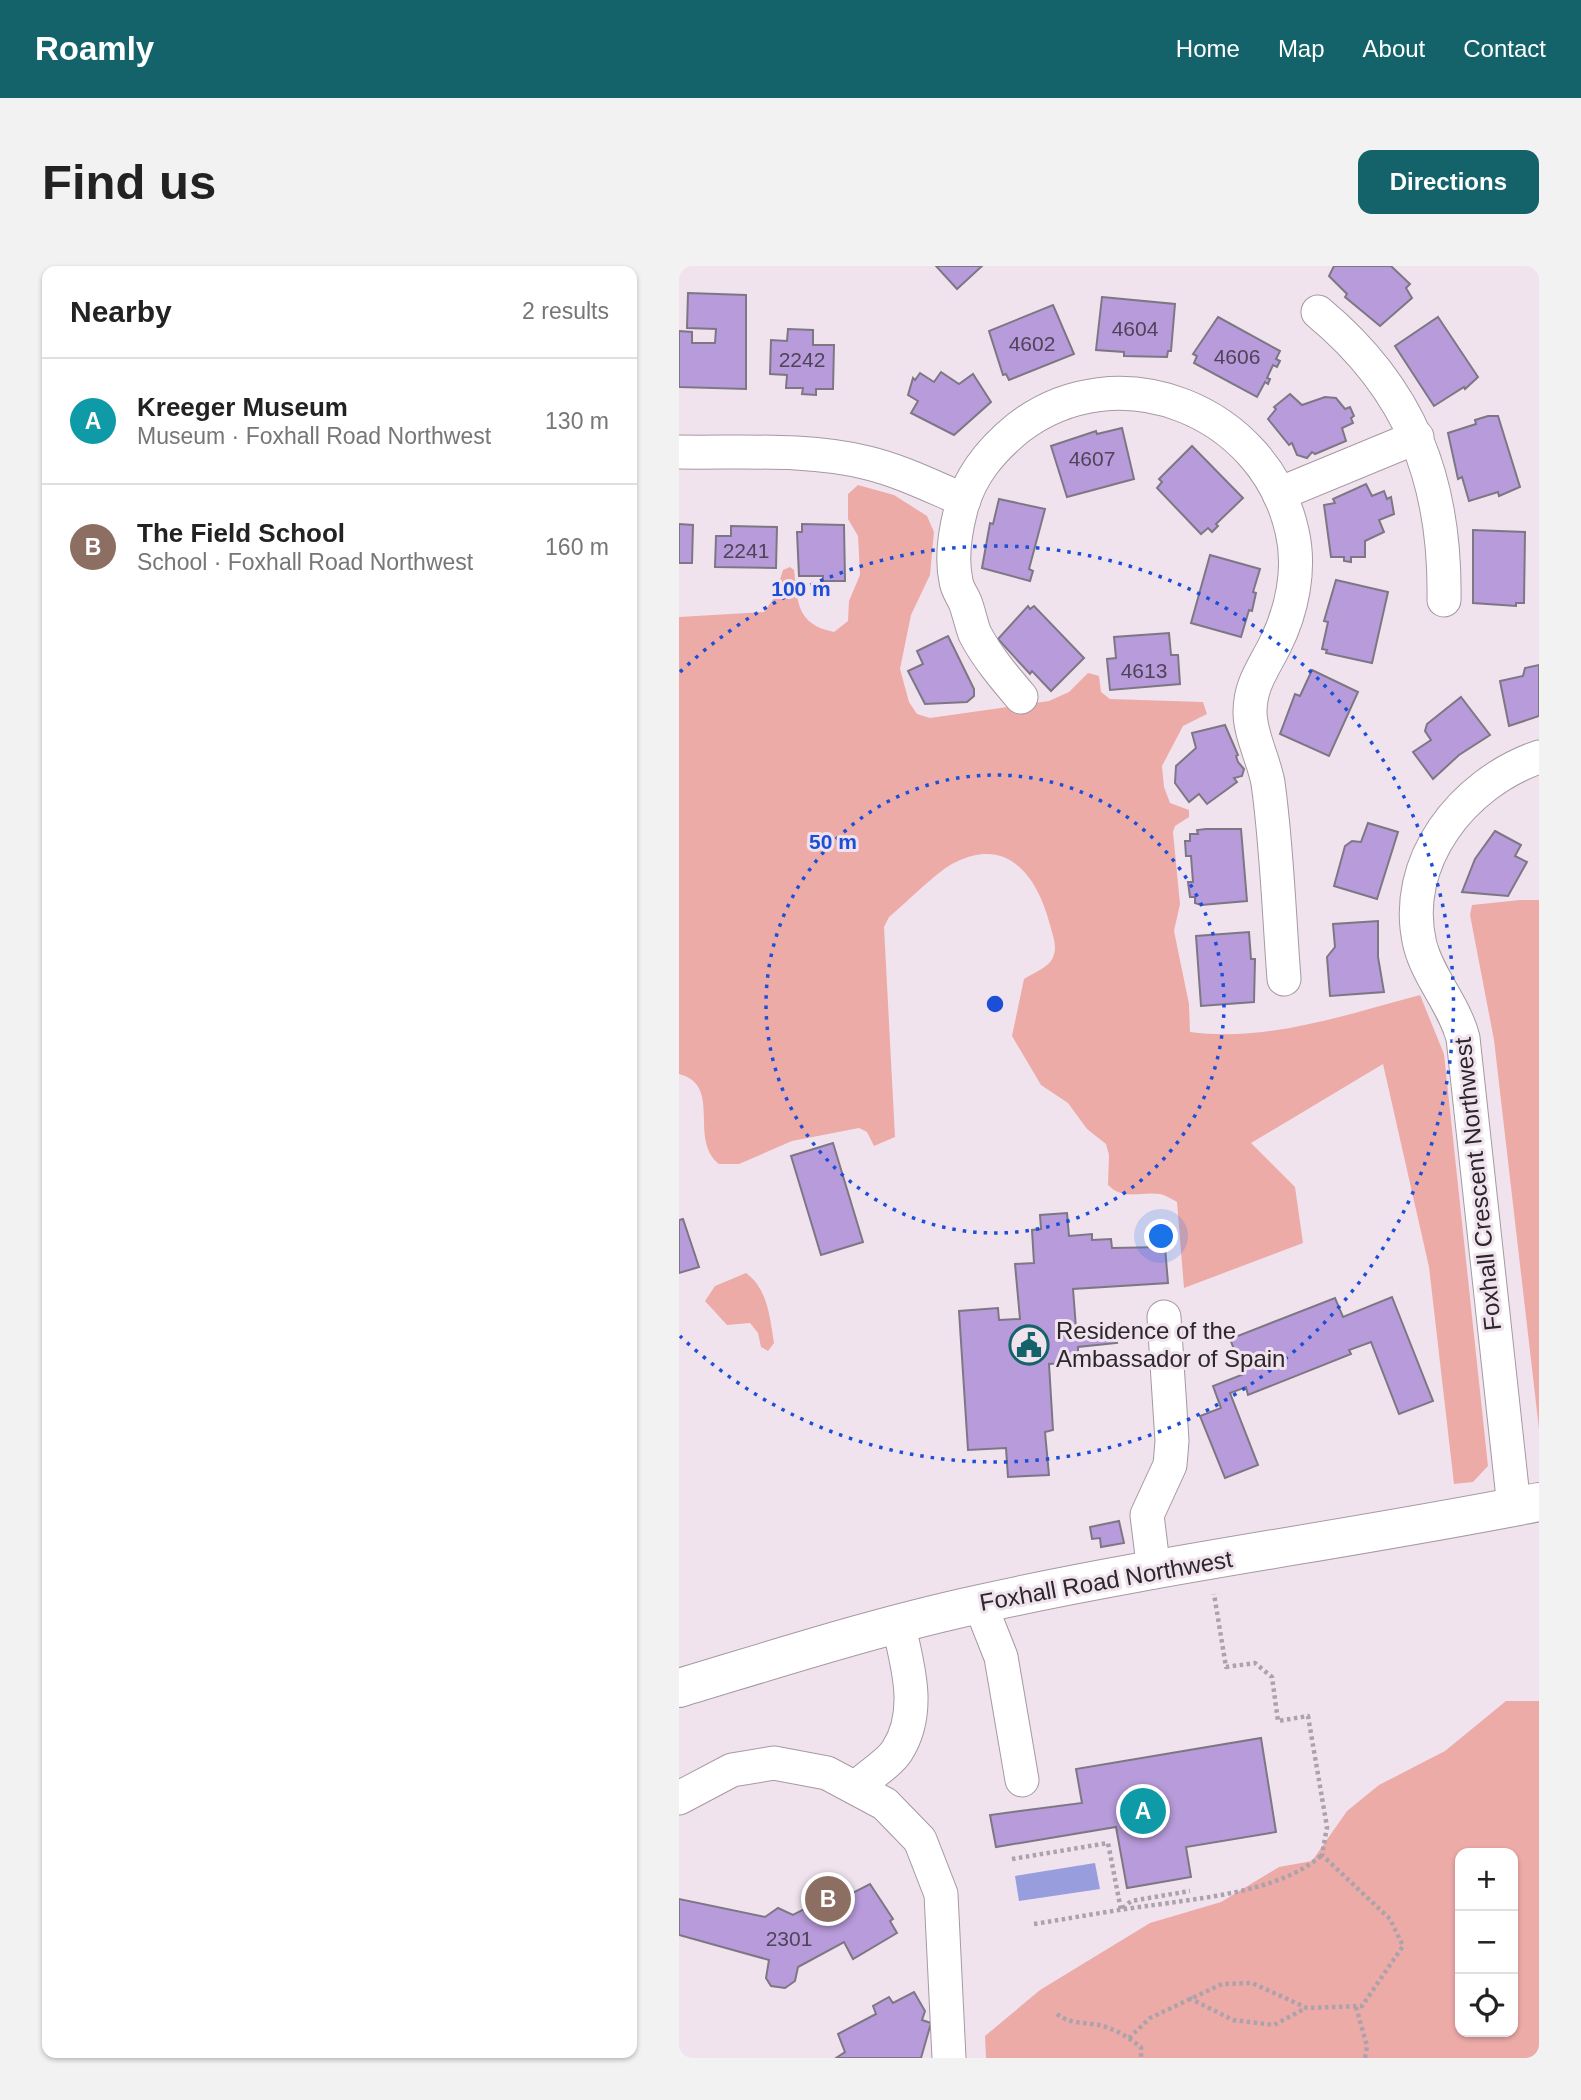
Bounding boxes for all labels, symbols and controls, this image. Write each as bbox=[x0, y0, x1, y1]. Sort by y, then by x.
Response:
text: Roamly bbox=[35, 30, 154, 67]
text: Home bbox=[1176, 35, 1240, 62]
text: Map bbox=[1278, 35, 1325, 62]
text: About bbox=[1363, 35, 1425, 62]
text: Contact bbox=[1463, 35, 1546, 62]
button: Directions bbox=[1358, 150, 1539, 214]
text: Find us bbox=[42, 155, 216, 209]
text: Nearby bbox=[70, 295, 172, 328]
text: 2 results bbox=[522, 298, 609, 324]
house number: 4604 bbox=[1112, 317, 1159, 340]
house number: 4602 bbox=[1009, 332, 1055, 355]
house number: 4606 bbox=[1214, 345, 1260, 368]
house number: 2242 bbox=[779, 348, 825, 371]
text: Kreeger Museum bbox=[137, 392, 348, 422]
text: A bbox=[85, 408, 101, 434]
text: 130 m bbox=[545, 408, 609, 434]
text: Museum · Foxhall Road Northwest bbox=[137, 423, 491, 449]
house number: 4607 bbox=[1069, 447, 1115, 470]
text: The Field School bbox=[137, 518, 345, 548]
text: B bbox=[85, 534, 101, 560]
text: 160 m bbox=[545, 534, 609, 560]
house number: 2241 bbox=[723, 539, 769, 562]
text: School · Foxhall Road Northwest bbox=[137, 549, 473, 575]
text: 100 m bbox=[771, 577, 831, 600]
house number: 4613 bbox=[1121, 659, 1167, 682]
text: 50 m bbox=[809, 830, 857, 853]
centre of rings bbox=[983, 992, 1007, 1016]
street label: Foxhall Crescent Northwest bbox=[1449, 1036, 1506, 1332]
your location bbox=[1144, 1219, 1178, 1253]
place label: Residence of the Ambassador of Spain bbox=[1056, 1317, 1285, 1372]
public building icon: Residence of the Ambassador of Spain bbox=[1008, 1324, 1050, 1366]
street label: Foxhall Road Northwest bbox=[977, 1545, 1235, 1616]
pin: A bbox=[1120, 1785, 1166, 1837]
map controls bbox=[1455, 1848, 1518, 2037]
button: + bbox=[1455, 1848, 1518, 1911]
pin: B bbox=[805, 1873, 851, 1925]
button: − bbox=[1455, 1911, 1518, 1974]
house number: 2301 bbox=[766, 1927, 812, 1950]
button: locate bbox=[1455, 1974, 1518, 2037]

